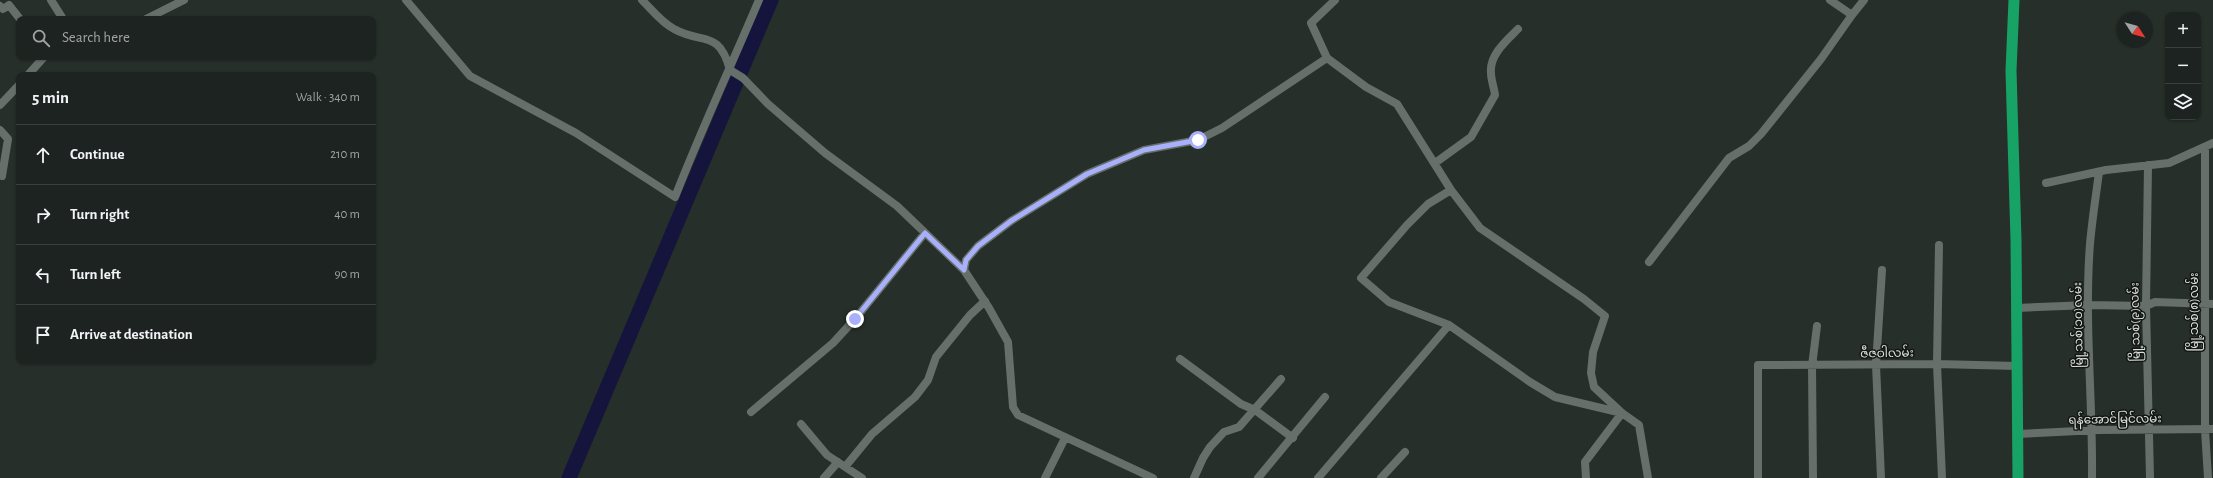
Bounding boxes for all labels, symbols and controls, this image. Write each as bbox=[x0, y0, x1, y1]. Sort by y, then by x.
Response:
north arrow bbox=[2117, 12, 2153, 48]
map controls bbox=[2165, 12, 2201, 120]
button: + bbox=[2165, 12, 2201, 48]
search box bbox=[16, 16, 376, 60]
icon: search bbox=[30, 27, 52, 49]
text: Search here bbox=[62, 30, 130, 45]
button: − bbox=[2165, 48, 2201, 84]
button: layers bbox=[2165, 84, 2201, 120]
text: 5 min bbox=[32, 89, 69, 106]
text: Walk · 340 m bbox=[296, 91, 360, 104]
route start bbox=[1189, 131, 1207, 149]
icon: ahead bbox=[32, 144, 54, 166]
text: Continue bbox=[70, 147, 125, 162]
text: 210 m bbox=[330, 148, 360, 161]
icon: right bbox=[32, 204, 54, 226]
text: Turn right bbox=[70, 207, 129, 222]
text: 40 m bbox=[334, 208, 360, 221]
icon: left bbox=[32, 264, 54, 286]
text: Turn left bbox=[70, 267, 121, 282]
text: 90 m bbox=[334, 268, 360, 281]
street label: မြို့သစ်(၈)လမ်း bbox=[2185, 273, 2204, 351]
street label: မြို့သစ်(၁၀)လမ်း bbox=[2068, 282, 2089, 368]
street label: မြို့သစ်(၉)လမ်း bbox=[2125, 282, 2146, 362]
route end bbox=[846, 310, 864, 328]
icon: arrive bbox=[32, 324, 54, 346]
text: Arrive at destination bbox=[70, 327, 193, 342]
street label: ဇီဇဝါလမ်း bbox=[1860, 344, 1914, 359]
street label: ရန်အောင်မြင်လမ်း bbox=[2068, 409, 2162, 430]

